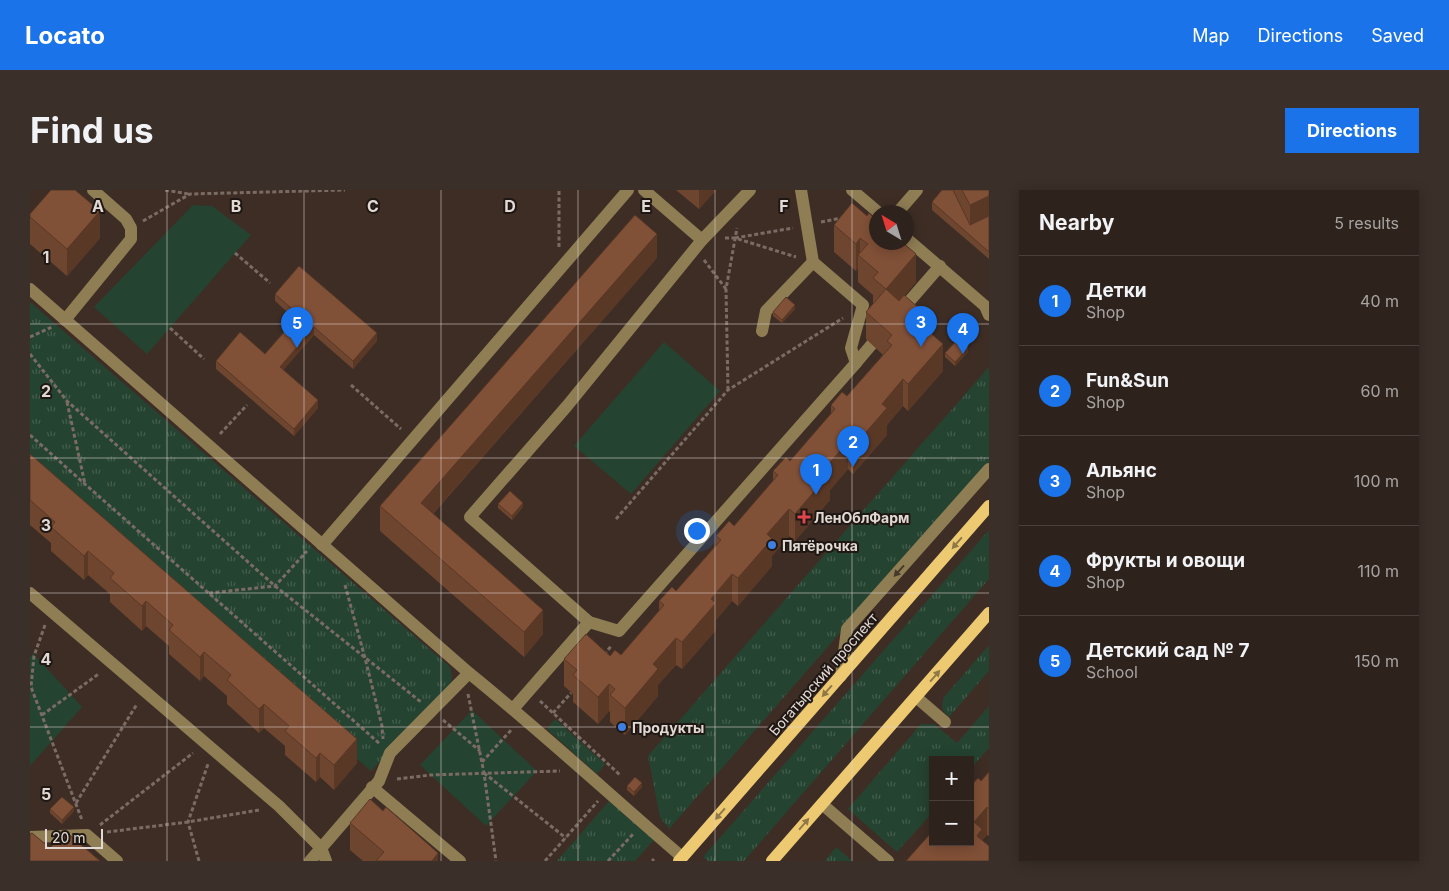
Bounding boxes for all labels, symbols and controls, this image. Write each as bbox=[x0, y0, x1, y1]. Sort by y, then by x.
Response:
text: Locato bbox=[25, 21, 105, 50]
text: Map bbox=[1192, 25, 1230, 46]
text: Directions bbox=[1258, 25, 1343, 46]
text: Saved bbox=[1371, 25, 1424, 46]
button: Directions bbox=[1285, 108, 1419, 153]
text: Find us bbox=[30, 109, 154, 151]
text: A bbox=[92, 196, 104, 216]
text: B bbox=[231, 196, 241, 216]
text: C bbox=[367, 196, 379, 216]
text: D bbox=[504, 196, 516, 216]
text: E bbox=[641, 196, 651, 216]
text: F bbox=[779, 196, 789, 216]
north arrow bbox=[869, 205, 914, 250]
text: Nearby bbox=[1039, 210, 1114, 235]
text: 5 results bbox=[1334, 213, 1399, 233]
text: 1 bbox=[43, 247, 49, 267]
text: Детки bbox=[1086, 279, 1147, 302]
text: 1 bbox=[1052, 291, 1058, 311]
text: 40 m bbox=[1360, 291, 1399, 311]
text: Shop bbox=[1086, 302, 1125, 322]
pin: 3 bbox=[905, 306, 937, 347]
pin: 5 bbox=[281, 307, 313, 348]
pin: 4 bbox=[947, 313, 979, 354]
text: Fun&Sun bbox=[1086, 369, 1169, 392]
text: 2 bbox=[41, 381, 51, 401]
text: 2 bbox=[1050, 381, 1060, 401]
text: 60 m bbox=[1360, 381, 1399, 401]
text: Shop bbox=[1086, 392, 1125, 412]
pin: 2 bbox=[837, 426, 869, 467]
pin: 1 bbox=[800, 454, 832, 495]
text: Альянс bbox=[1086, 459, 1157, 482]
text: 3 bbox=[1050, 471, 1060, 491]
text: 100 m bbox=[1354, 471, 1399, 491]
text: Shop bbox=[1086, 482, 1125, 502]
place label: ЛенОблФарм bbox=[814, 509, 909, 526]
marker: ЛенОблФарм bbox=[798, 511, 810, 523]
text: 3 bbox=[41, 515, 51, 535]
your location bbox=[684, 518, 710, 544]
one-way arrow bbox=[951, 536, 963, 548]
place label: Пятёрочка bbox=[782, 537, 858, 554]
marker: Пятёрочка bbox=[766, 539, 778, 551]
text: Фрукты и овощи bbox=[1086, 549, 1245, 572]
text: 4 bbox=[1050, 561, 1060, 581]
text: 110 m bbox=[1357, 561, 1399, 581]
one-way arrow bbox=[893, 564, 904, 577]
text: Shop bbox=[1086, 572, 1125, 592]
street label: Богатырский проспект bbox=[765, 609, 881, 739]
text: Детский сад № 7 bbox=[1086, 639, 1250, 662]
text: 4 bbox=[41, 649, 52, 669]
text: 5 bbox=[1050, 651, 1060, 671]
text: 150 m bbox=[1354, 651, 1399, 671]
text: School bbox=[1086, 662, 1138, 682]
one-way arrow bbox=[929, 669, 940, 682]
one-way arrow bbox=[821, 685, 833, 697]
place label: Продукты bbox=[632, 719, 704, 736]
marker: Продукты bbox=[616, 721, 628, 733]
map controls bbox=[929, 756, 974, 846]
button: + bbox=[929, 756, 974, 801]
text: 5 bbox=[41, 784, 51, 804]
button: − bbox=[929, 801, 974, 846]
one-way arrow bbox=[714, 807, 726, 819]
one-way arrow bbox=[799, 818, 810, 831]
scale bar bbox=[45, 826, 102, 849]
text: 20 m bbox=[52, 829, 86, 846]

